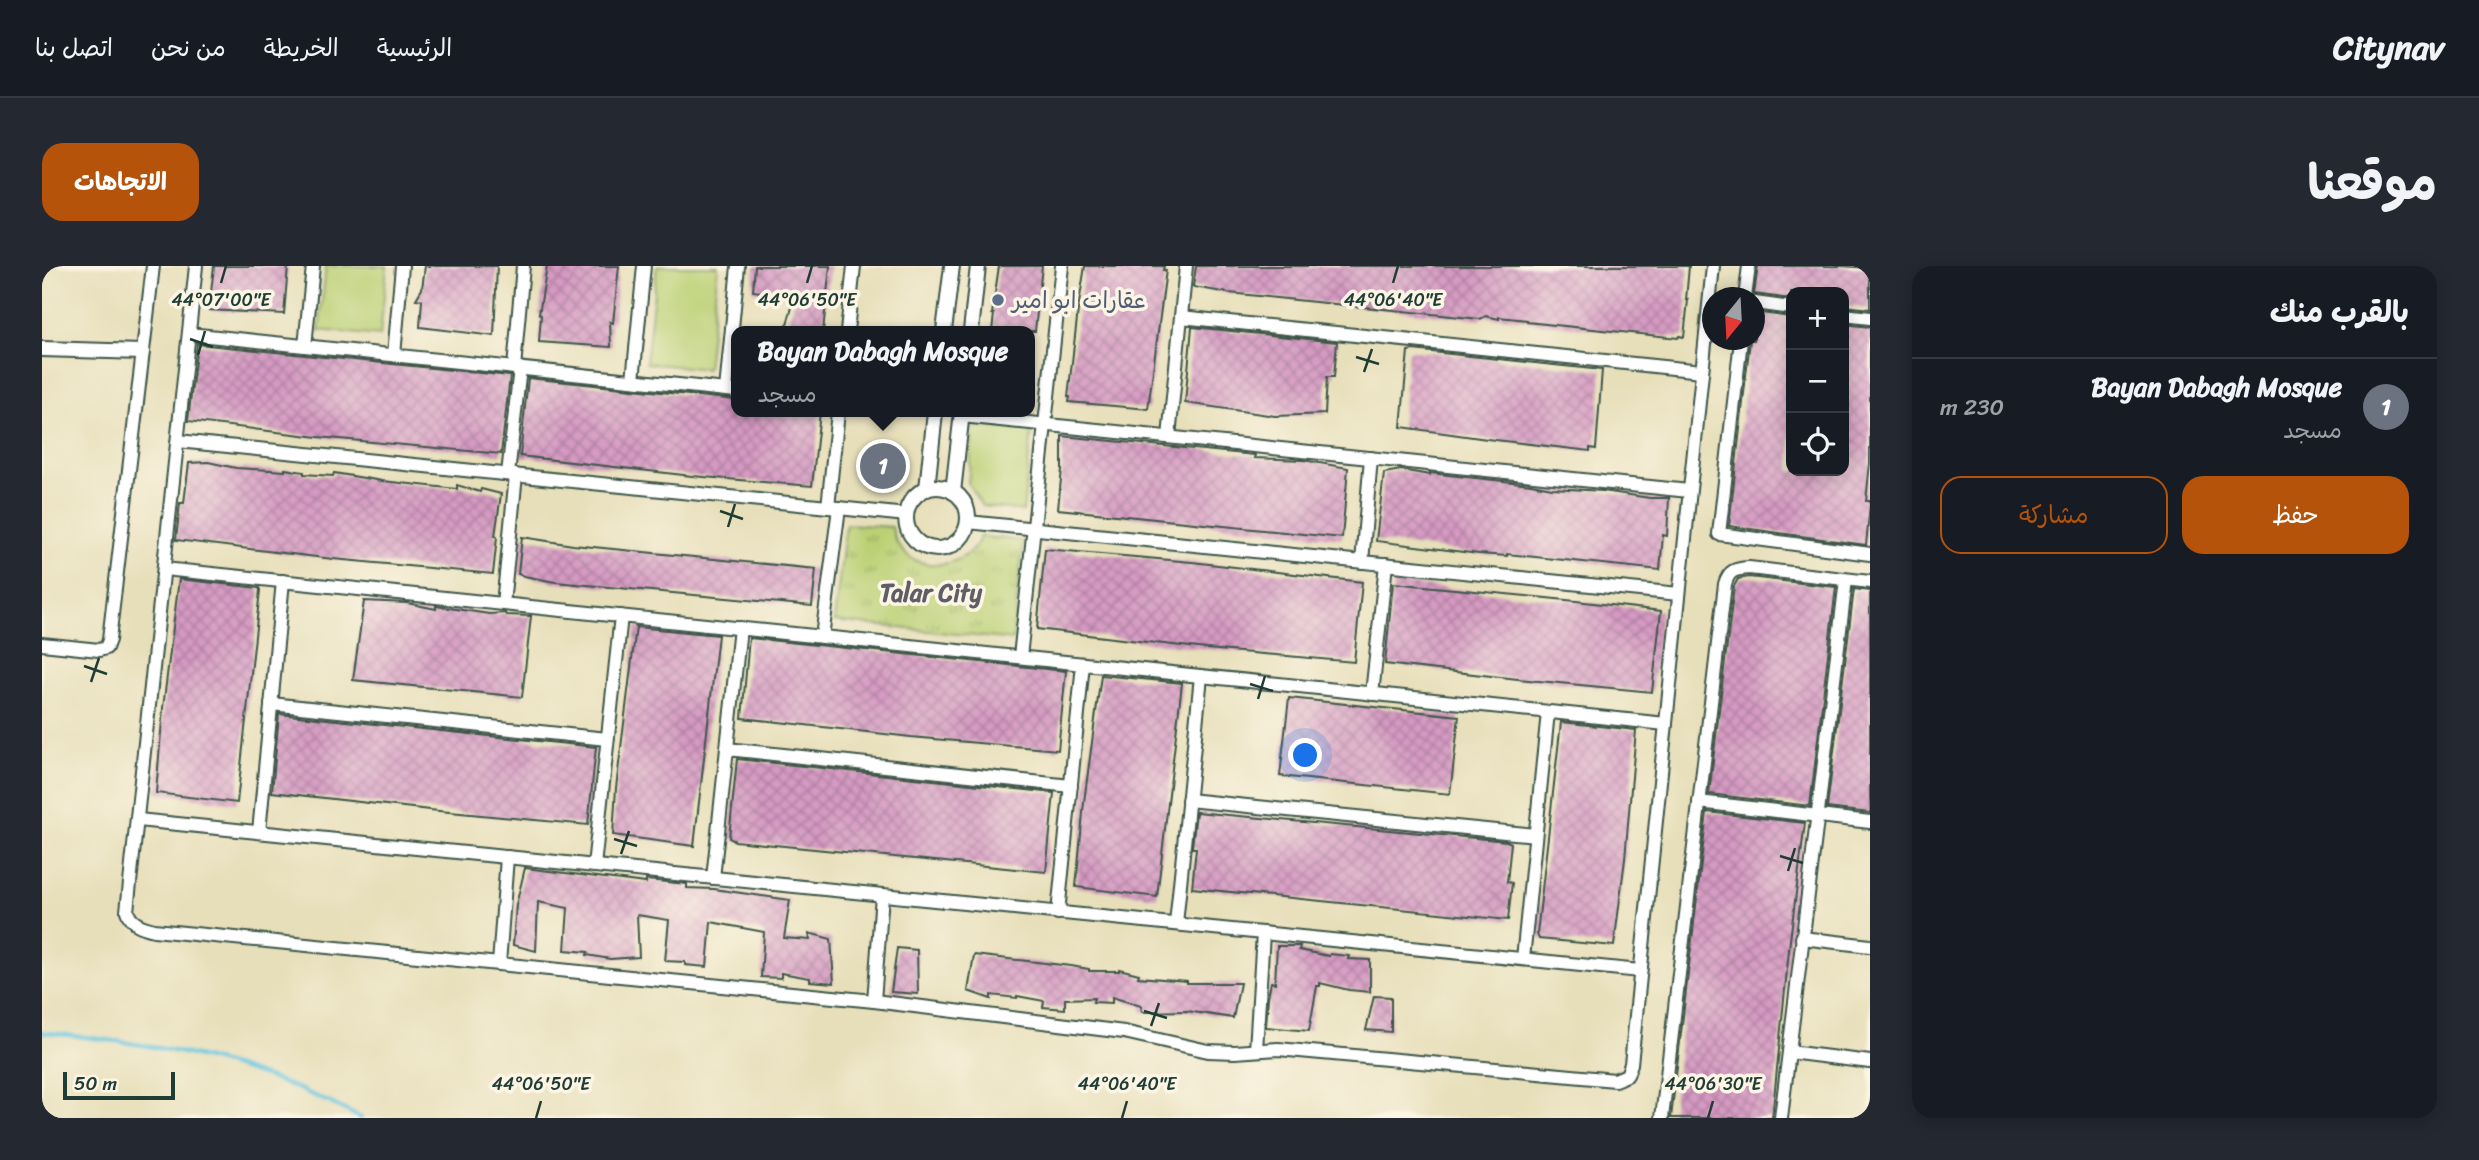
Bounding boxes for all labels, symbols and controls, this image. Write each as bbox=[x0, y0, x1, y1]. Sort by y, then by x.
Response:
text: Citynav bbox=[2333, 19, 2444, 77]
text: اتصل بنا bbox=[35, 27, 113, 69]
text: من نحن bbox=[151, 27, 226, 69]
text: الخريطة bbox=[264, 27, 339, 69]
text: الرئيسية bbox=[377, 27, 452, 69]
text: موقعنا bbox=[2307, 139, 2437, 226]
button: الاتجاهات bbox=[42, 143, 199, 221]
place label: عقارات ابو امير bbox=[1010, 280, 1146, 321]
text: 44°07'00"E bbox=[172, 284, 271, 316]
text: 44°06'50"E bbox=[758, 284, 857, 316]
text: 44°06'40"E bbox=[1344, 284, 1443, 316]
text: بالقرب منك bbox=[2270, 285, 2409, 339]
north arrow bbox=[1702, 287, 1765, 350]
map controls bbox=[1786, 287, 1849, 476]
button: + bbox=[1786, 287, 1849, 350]
marker: عقارات ابو امير bbox=[990, 292, 1006, 308]
popup bbox=[731, 326, 1035, 417]
text: Bayan Dabagh Mosque bbox=[758, 328, 1008, 374]
button: − bbox=[1786, 350, 1849, 413]
text: Bayan Dabagh Mosque bbox=[2091, 364, 2342, 410]
text: مسجد bbox=[758, 374, 817, 415]
text: 230 m bbox=[1940, 387, 2004, 428]
text: 1 bbox=[2381, 387, 2391, 428]
text: مسجد bbox=[2283, 410, 2342, 451]
button: locate bbox=[1786, 413, 1849, 476]
pin: 1 bbox=[860, 440, 906, 492]
button: مشاركة bbox=[1940, 476, 2168, 554]
button: حفظ bbox=[2182, 476, 2409, 554]
district label: Talar City bbox=[880, 572, 983, 614]
your location bbox=[1288, 738, 1322, 772]
text: 50 m bbox=[74, 1067, 117, 1100]
text: 44°06'50"E bbox=[492, 1068, 591, 1100]
text: 44°06'40"E bbox=[1078, 1068, 1177, 1100]
text: 44°06'30"E bbox=[1664, 1068, 1763, 1100]
scale bar bbox=[63, 1069, 175, 1101]

